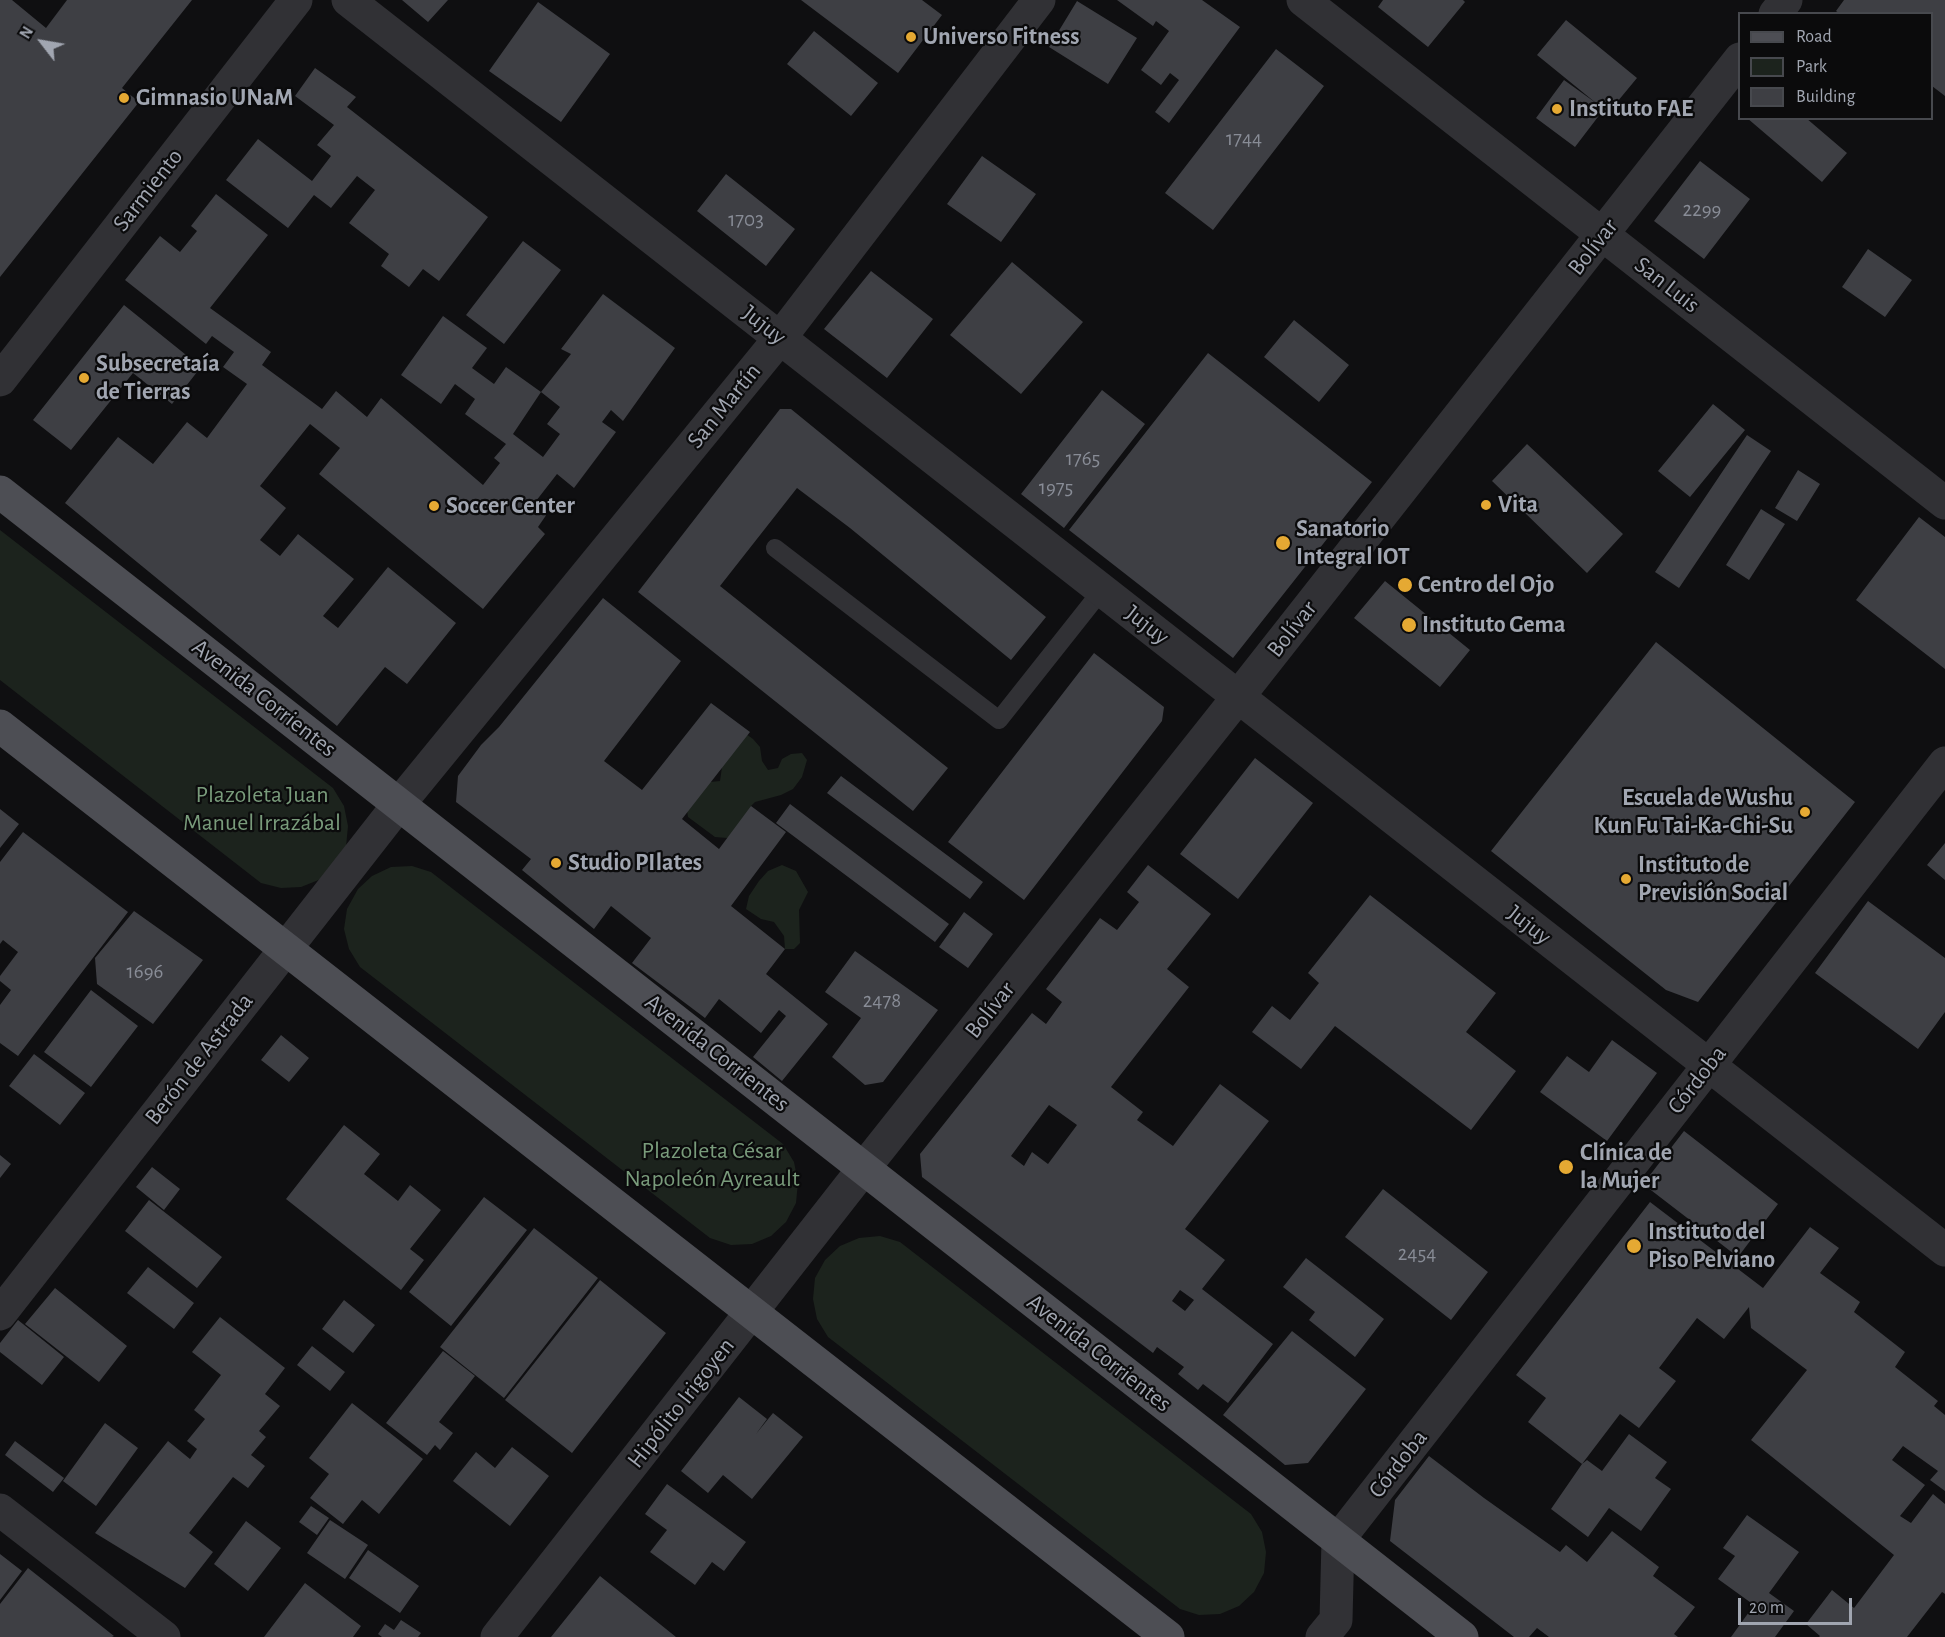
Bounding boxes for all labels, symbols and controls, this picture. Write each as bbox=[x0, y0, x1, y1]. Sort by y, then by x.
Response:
north arrow bbox=[12, 12, 72, 72]
legend bbox=[1738, 12, 1933, 120]
place label: Universo Fitness bbox=[923, 23, 1079, 51]
text: N bbox=[17, 24, 36, 42]
text: Road bbox=[1796, 28, 1832, 46]
marker: Universo Fitness bbox=[904, 30, 918, 44]
text: Park bbox=[1796, 58, 1827, 76]
place label: Gimnasio UNaM bbox=[136, 84, 293, 112]
text: Building bbox=[1796, 88, 1855, 106]
marker: Gimnasio UNaM bbox=[117, 91, 131, 105]
place label: Instituto FAE bbox=[1569, 95, 1693, 123]
marker: Instituto FAE bbox=[1550, 102, 1564, 116]
house number: 1744 bbox=[1226, 126, 1262, 152]
street label: Sarmiento bbox=[107, 143, 189, 237]
house number: 2299 bbox=[1683, 197, 1721, 223]
house number: 1703 bbox=[728, 207, 764, 233]
street label: Bolívar bbox=[1562, 213, 1624, 281]
street label: San Luis bbox=[1629, 251, 1705, 319]
street label: Jujuy bbox=[736, 299, 792, 351]
place label: Subsecretaía de Tierras bbox=[96, 350, 220, 406]
street label: San Martín bbox=[681, 358, 767, 454]
marker: Subsecretaía de Tierras bbox=[77, 371, 91, 385]
house number: 1765 bbox=[1066, 446, 1100, 472]
house number: 1975 bbox=[1039, 475, 1073, 501]
place label: Vita bbox=[1498, 491, 1538, 519]
place label: Soccer Center bbox=[446, 492, 575, 520]
marker: Vita bbox=[1479, 498, 1493, 512]
marker: Soccer Center bbox=[427, 499, 441, 513]
place label: Sanatorio Integral IOT bbox=[1296, 515, 1410, 571]
marker: Sanatorio Integral IOT bbox=[1274, 534, 1292, 552]
place label: Centro del Ojo bbox=[1418, 571, 1554, 599]
marker: Centro del Ojo bbox=[1396, 576, 1414, 594]
street label: Bolívar bbox=[1261, 595, 1323, 663]
street label: Jujuy bbox=[1119, 599, 1175, 651]
place label: Instituto Gema bbox=[1422, 611, 1565, 639]
marker: Instituto Gema bbox=[1400, 616, 1418, 634]
street label: Avenida Corrientes bbox=[186, 633, 342, 763]
park label: Plazoleta Juan Manuel Irrazábal bbox=[183, 781, 341, 837]
place label: Escuela de Wushu Kun Fu Tai-Ka-Chi-Su bbox=[1594, 784, 1793, 840]
marker: Escuela de Wushu Kun Fu Tai-Ka-Chi-Su bbox=[1798, 805, 1812, 819]
place label: Studio PIlates bbox=[568, 849, 702, 877]
place label: Instituto de Previsión Social bbox=[1638, 851, 1788, 907]
marker: Studio PIlates bbox=[549, 856, 563, 870]
marker: Instituto de Previsión Social bbox=[1619, 872, 1633, 886]
street label: Jujuy bbox=[1501, 899, 1557, 951]
house number: 1696 bbox=[127, 959, 163, 985]
street label: Bolívar bbox=[959, 976, 1021, 1044]
street label: Berón de Astrada bbox=[139, 987, 259, 1131]
street label: Avenida Corrientes bbox=[639, 988, 795, 1118]
house number: 2478 bbox=[863, 988, 901, 1014]
street label: Córdoba bbox=[1661, 1040, 1733, 1120]
park label: Plazoleta César Napoleón Ayreault bbox=[624, 1137, 800, 1193]
place label: Clínica de la Mujer bbox=[1580, 1139, 1672, 1195]
marker: Clínica de la Mujer bbox=[1557, 1158, 1575, 1176]
place label: Instituto del Piso Pelviano bbox=[1648, 1218, 1775, 1274]
marker: Instituto del Piso Pelviano bbox=[1625, 1237, 1643, 1255]
house number: 2454 bbox=[1398, 1241, 1436, 1267]
street label: Avenida Corrientes bbox=[1021, 1288, 1177, 1418]
street label: Hipólito Irigoyen bbox=[621, 1332, 741, 1474]
street label: Córdoba bbox=[1362, 1424, 1434, 1504]
scale bar bbox=[1741, 1586, 1855, 1624]
text: 20 m bbox=[1749, 1599, 1784, 1617]

